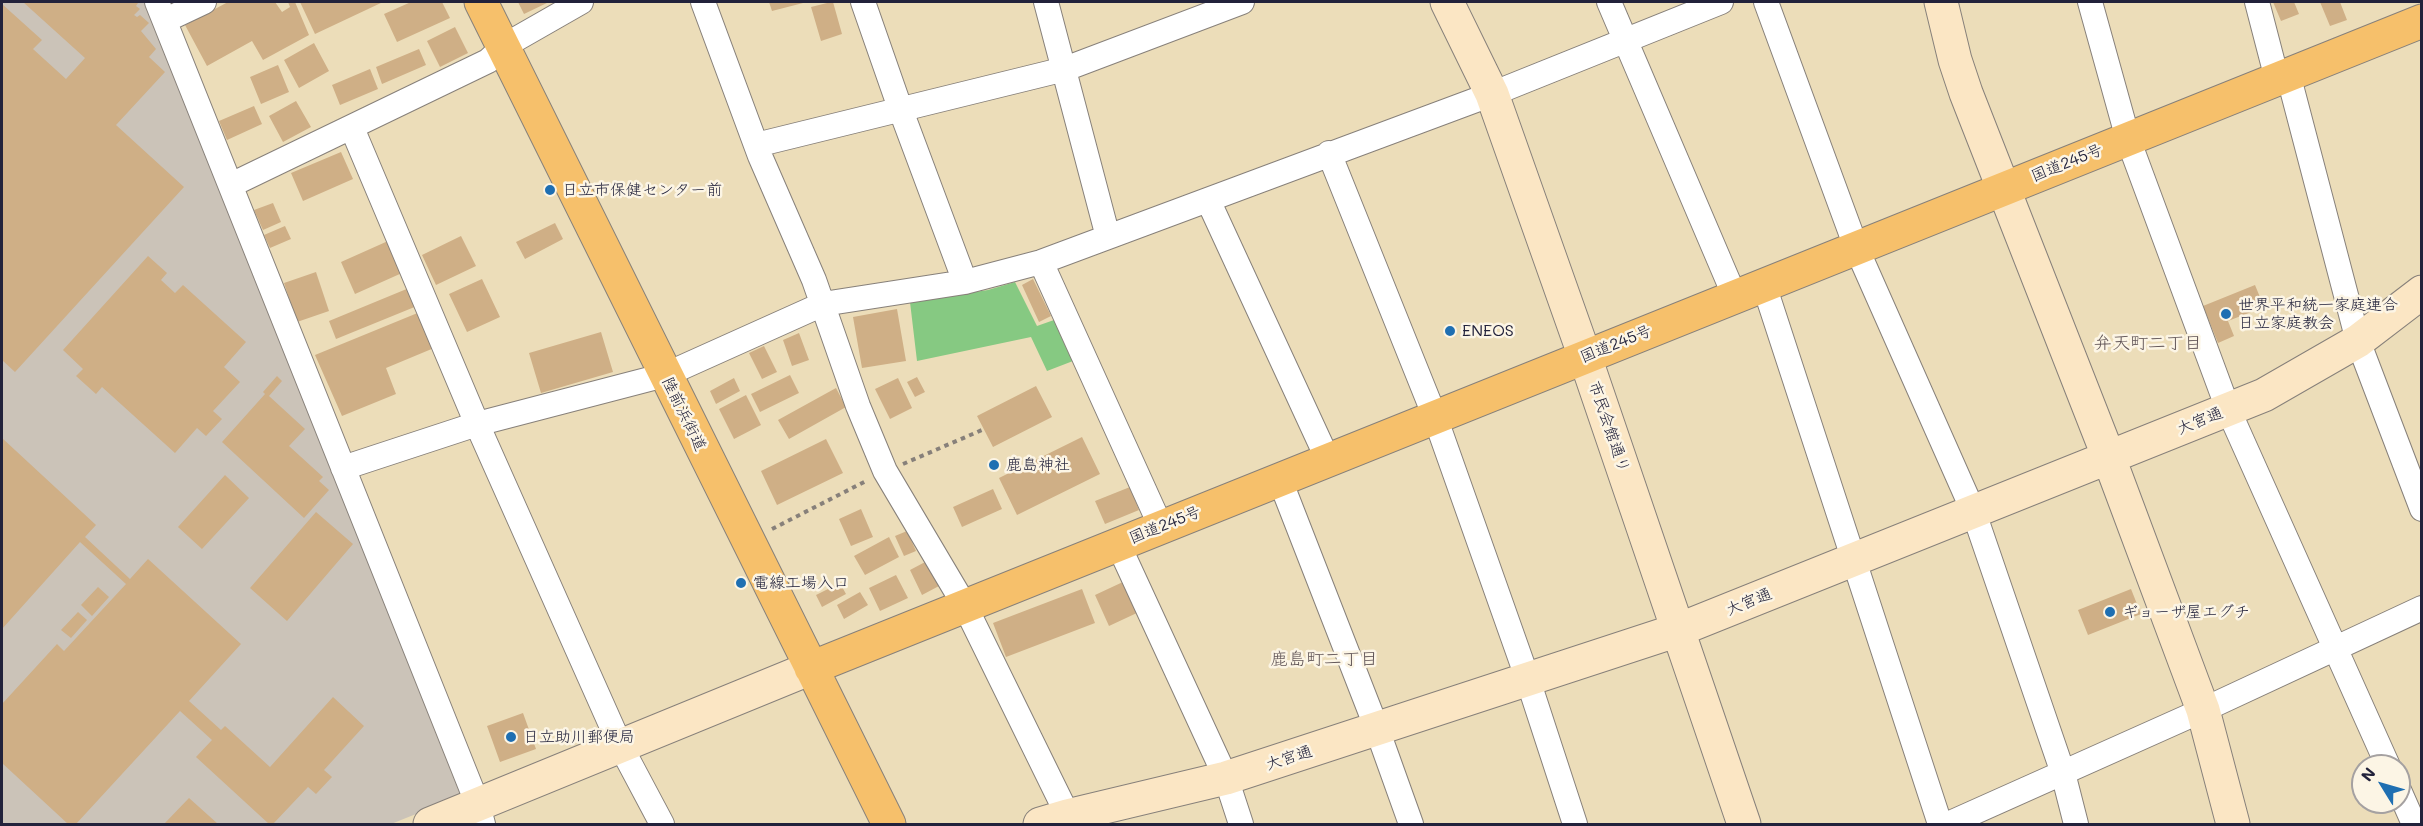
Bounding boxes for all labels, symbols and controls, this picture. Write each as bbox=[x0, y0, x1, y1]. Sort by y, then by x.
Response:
street label: 国道245号 bbox=[2028, 140, 2106, 186]
place label: 日立市保健センター前 bbox=[562, 180, 722, 200]
marker: 日立市保健センター前 bbox=[543, 183, 557, 197]
place label: 世界平和統一家庭連合 日立家庭教会 bbox=[2238, 295, 2398, 333]
marker: 世界平和統一家庭連合 日立家庭教会 bbox=[2219, 307, 2233, 321]
place label: ENEOS bbox=[1462, 321, 1514, 341]
street label: 国道245号 bbox=[1577, 321, 1655, 367]
marker: ENEOS bbox=[1443, 324, 1457, 338]
district label: 弁天町二丁目 bbox=[2094, 332, 2202, 354]
street label: 陸前浜街道 bbox=[658, 374, 710, 454]
street label: 市民会館通り bbox=[1584, 378, 1634, 476]
street label: 大宮通 bbox=[2174, 403, 2226, 439]
place label: 鹿島神社 bbox=[1006, 455, 1070, 475]
marker: 鹿島神社 bbox=[987, 458, 1001, 472]
street label: 国道245号 bbox=[1126, 502, 1204, 548]
place label: 電線工場入口 bbox=[753, 573, 849, 593]
marker: 電線工場入口 bbox=[734, 576, 748, 590]
street label: 大宮通 bbox=[1723, 584, 1775, 620]
place label: ギョーザ屋エグチ bbox=[2122, 602, 2250, 622]
marker: ギョーザ屋エグチ bbox=[2103, 605, 2117, 619]
district label: 鹿島町二丁目 bbox=[1270, 648, 1378, 670]
place label: 日立助川郵便局 bbox=[523, 727, 635, 747]
marker: 日立助川郵便局 bbox=[504, 730, 518, 744]
street label: 大宮通 bbox=[1263, 741, 1315, 775]
north arrow bbox=[2351, 754, 2411, 814]
text: N bbox=[2356, 763, 2380, 785]

